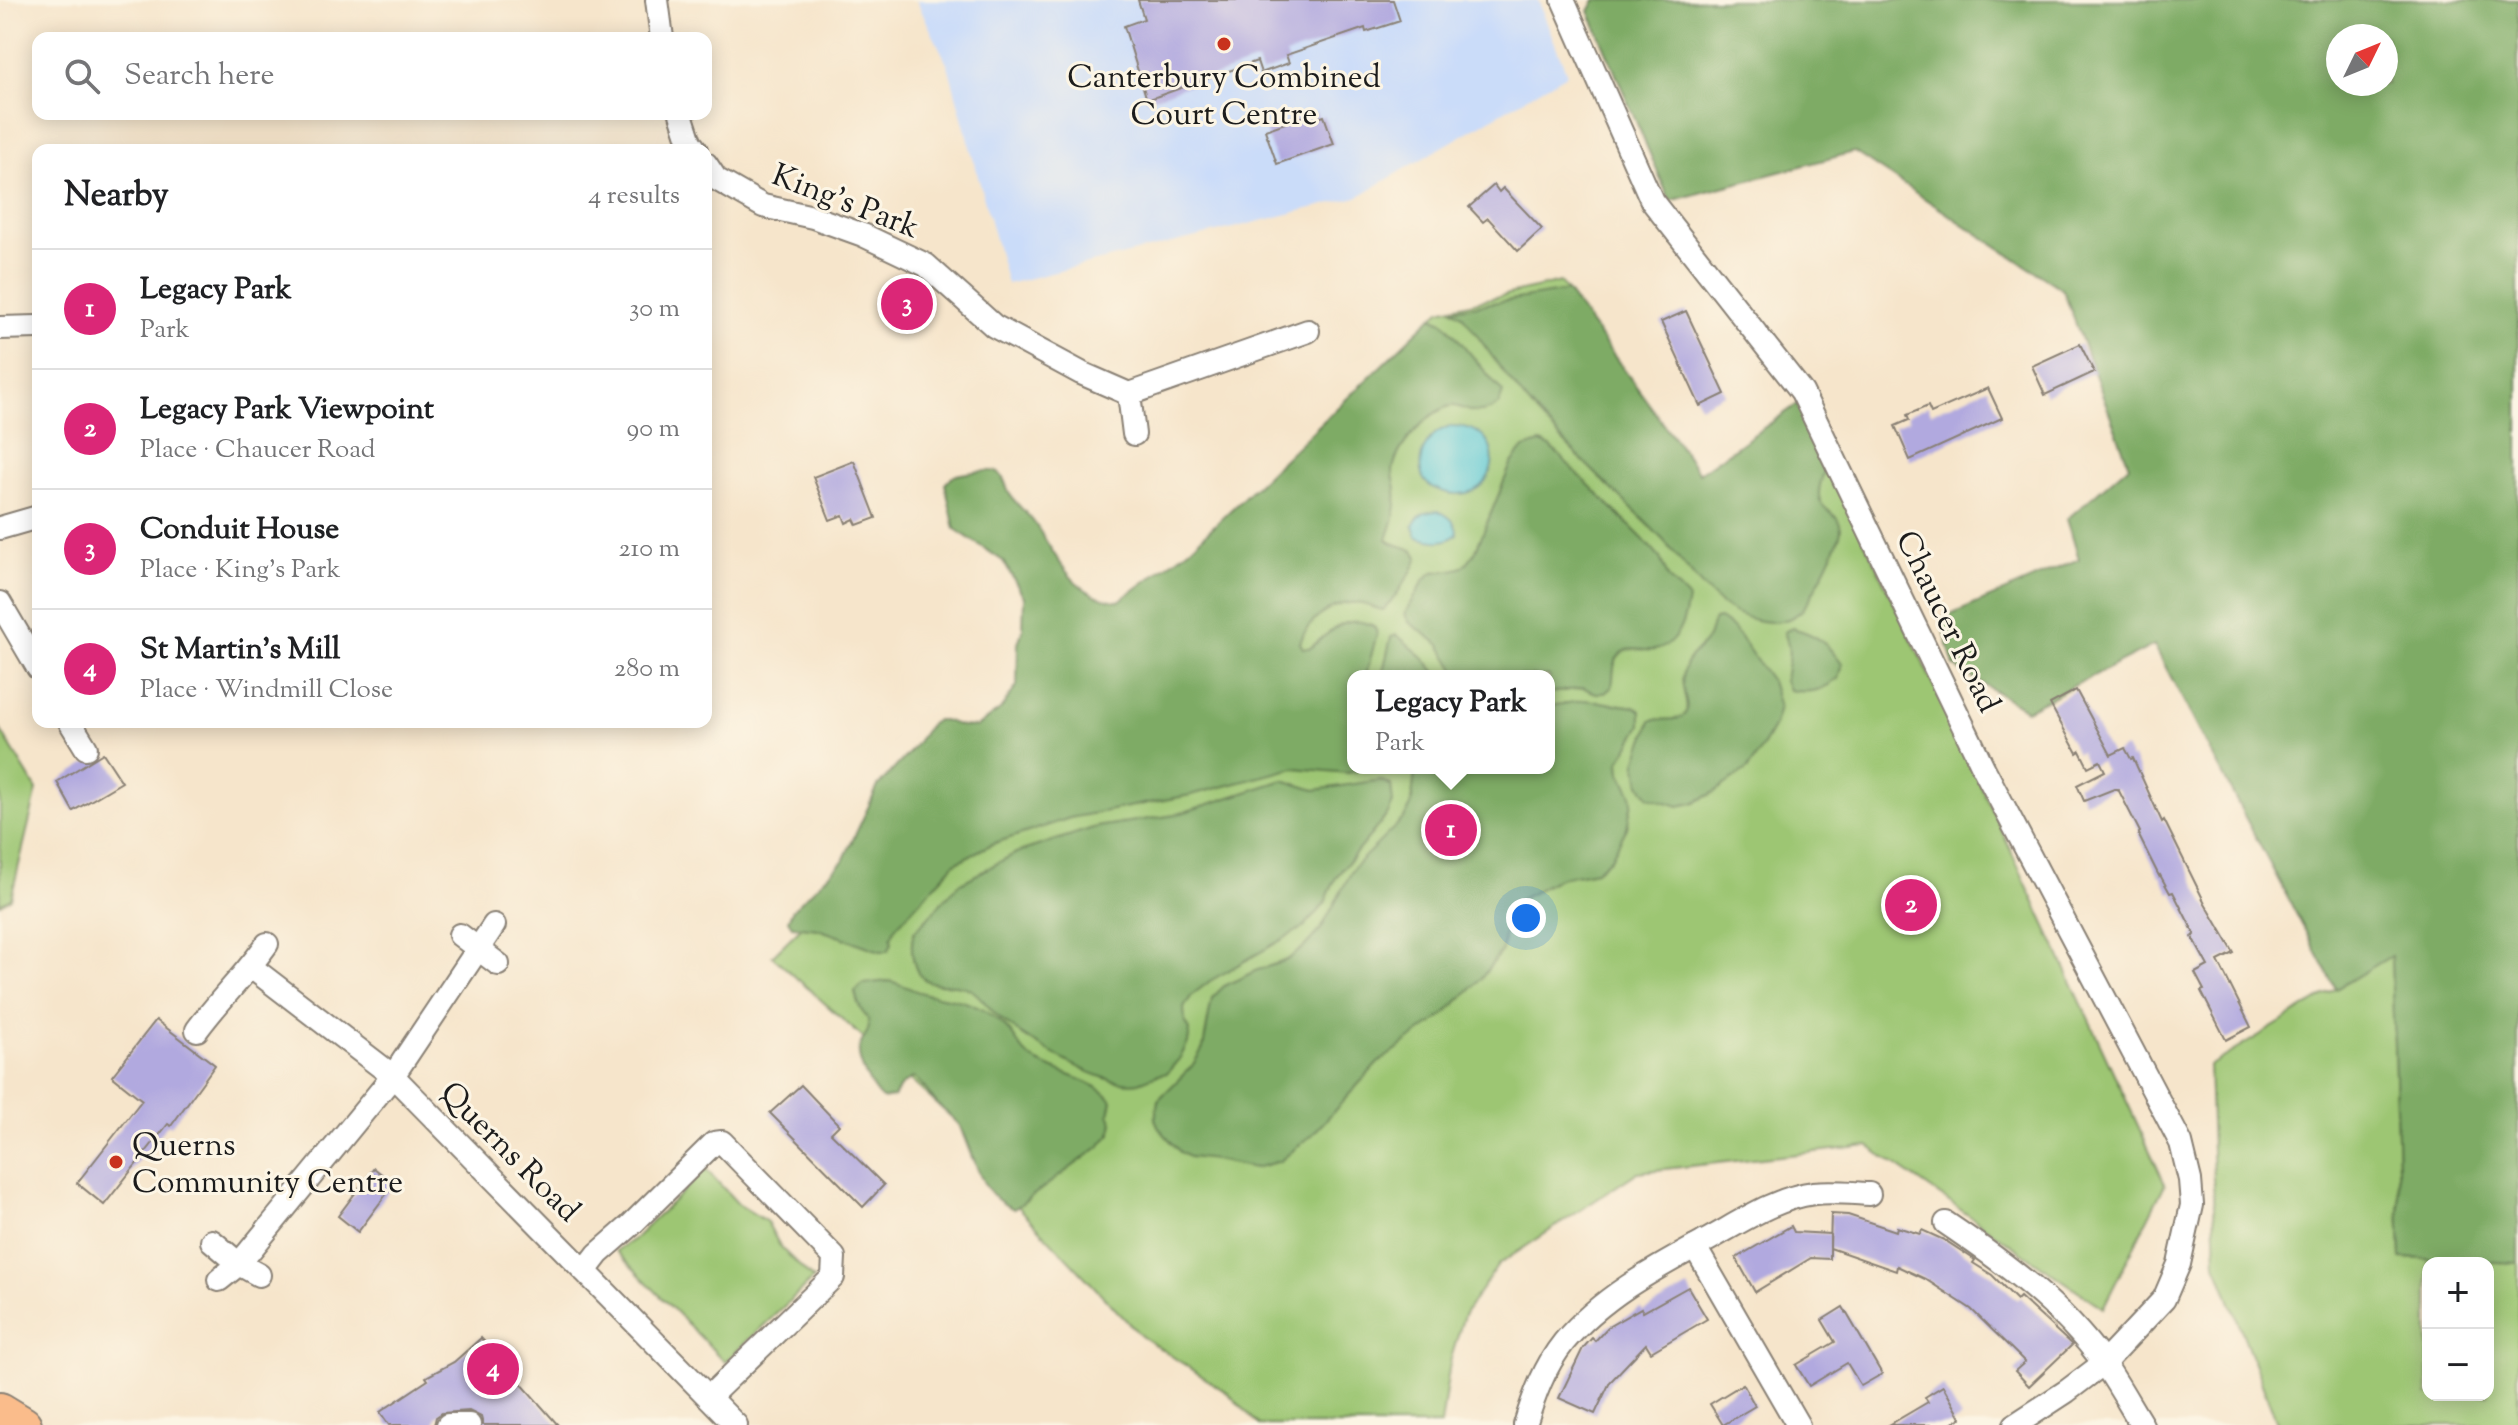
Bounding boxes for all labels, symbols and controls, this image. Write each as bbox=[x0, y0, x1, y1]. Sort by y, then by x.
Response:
north arrow bbox=[2326, 24, 2398, 96]
search box bbox=[32, 32, 712, 120]
marker: Canterbury Combined Court Centre bbox=[1215, 35, 1233, 53]
icon: search bbox=[60, 54, 104, 98]
text: Search here bbox=[124, 55, 274, 98]
place label: Canterbury Combined Court Centre bbox=[1067, 56, 1381, 139]
street label: King's Park bbox=[765, 154, 925, 252]
text: Nearby bbox=[64, 172, 169, 221]
text: 4 results bbox=[588, 178, 680, 215]
text: Legacy Park bbox=[140, 269, 292, 312]
pin: 3 bbox=[881, 274, 933, 334]
text: 1 bbox=[86, 291, 94, 328]
text: 30 m bbox=[629, 291, 680, 328]
text: Park bbox=[140, 312, 190, 349]
text: Legacy Park Viewpoint bbox=[140, 389, 434, 432]
text: 2 bbox=[84, 411, 96, 448]
text: 90 m bbox=[627, 411, 680, 448]
text: Place · Chaucer Road bbox=[140, 432, 375, 469]
text: Conduit House bbox=[140, 509, 339, 552]
street label: Chaucer Road bbox=[1882, 523, 2010, 721]
text: 3 bbox=[85, 531, 95, 568]
text: 210 m bbox=[618, 531, 680, 568]
text: Place · King's Park bbox=[140, 552, 341, 589]
text: St Martin's Mill bbox=[140, 629, 340, 672]
text: 4 bbox=[83, 651, 97, 688]
text: 280 m bbox=[614, 651, 680, 688]
popup bbox=[1347, 670, 1555, 774]
text: Place · Windmill Close bbox=[140, 672, 393, 709]
text: Legacy Park bbox=[1375, 682, 1527, 725]
text: Park bbox=[1375, 725, 1425, 762]
pin: 1 bbox=[1425, 800, 1477, 860]
pin: 2 bbox=[1885, 875, 1937, 935]
your location bbox=[1506, 898, 1546, 938]
street label: Querns Road bbox=[428, 1072, 590, 1234]
place label: Querns Community Centre bbox=[132, 1124, 403, 1207]
marker: Querns Community Centre bbox=[107, 1153, 125, 1171]
map controls bbox=[2422, 1257, 2494, 1401]
button: + bbox=[2422, 1257, 2494, 1329]
button: − bbox=[2422, 1329, 2494, 1401]
pin: 4 bbox=[467, 1339, 519, 1399]

